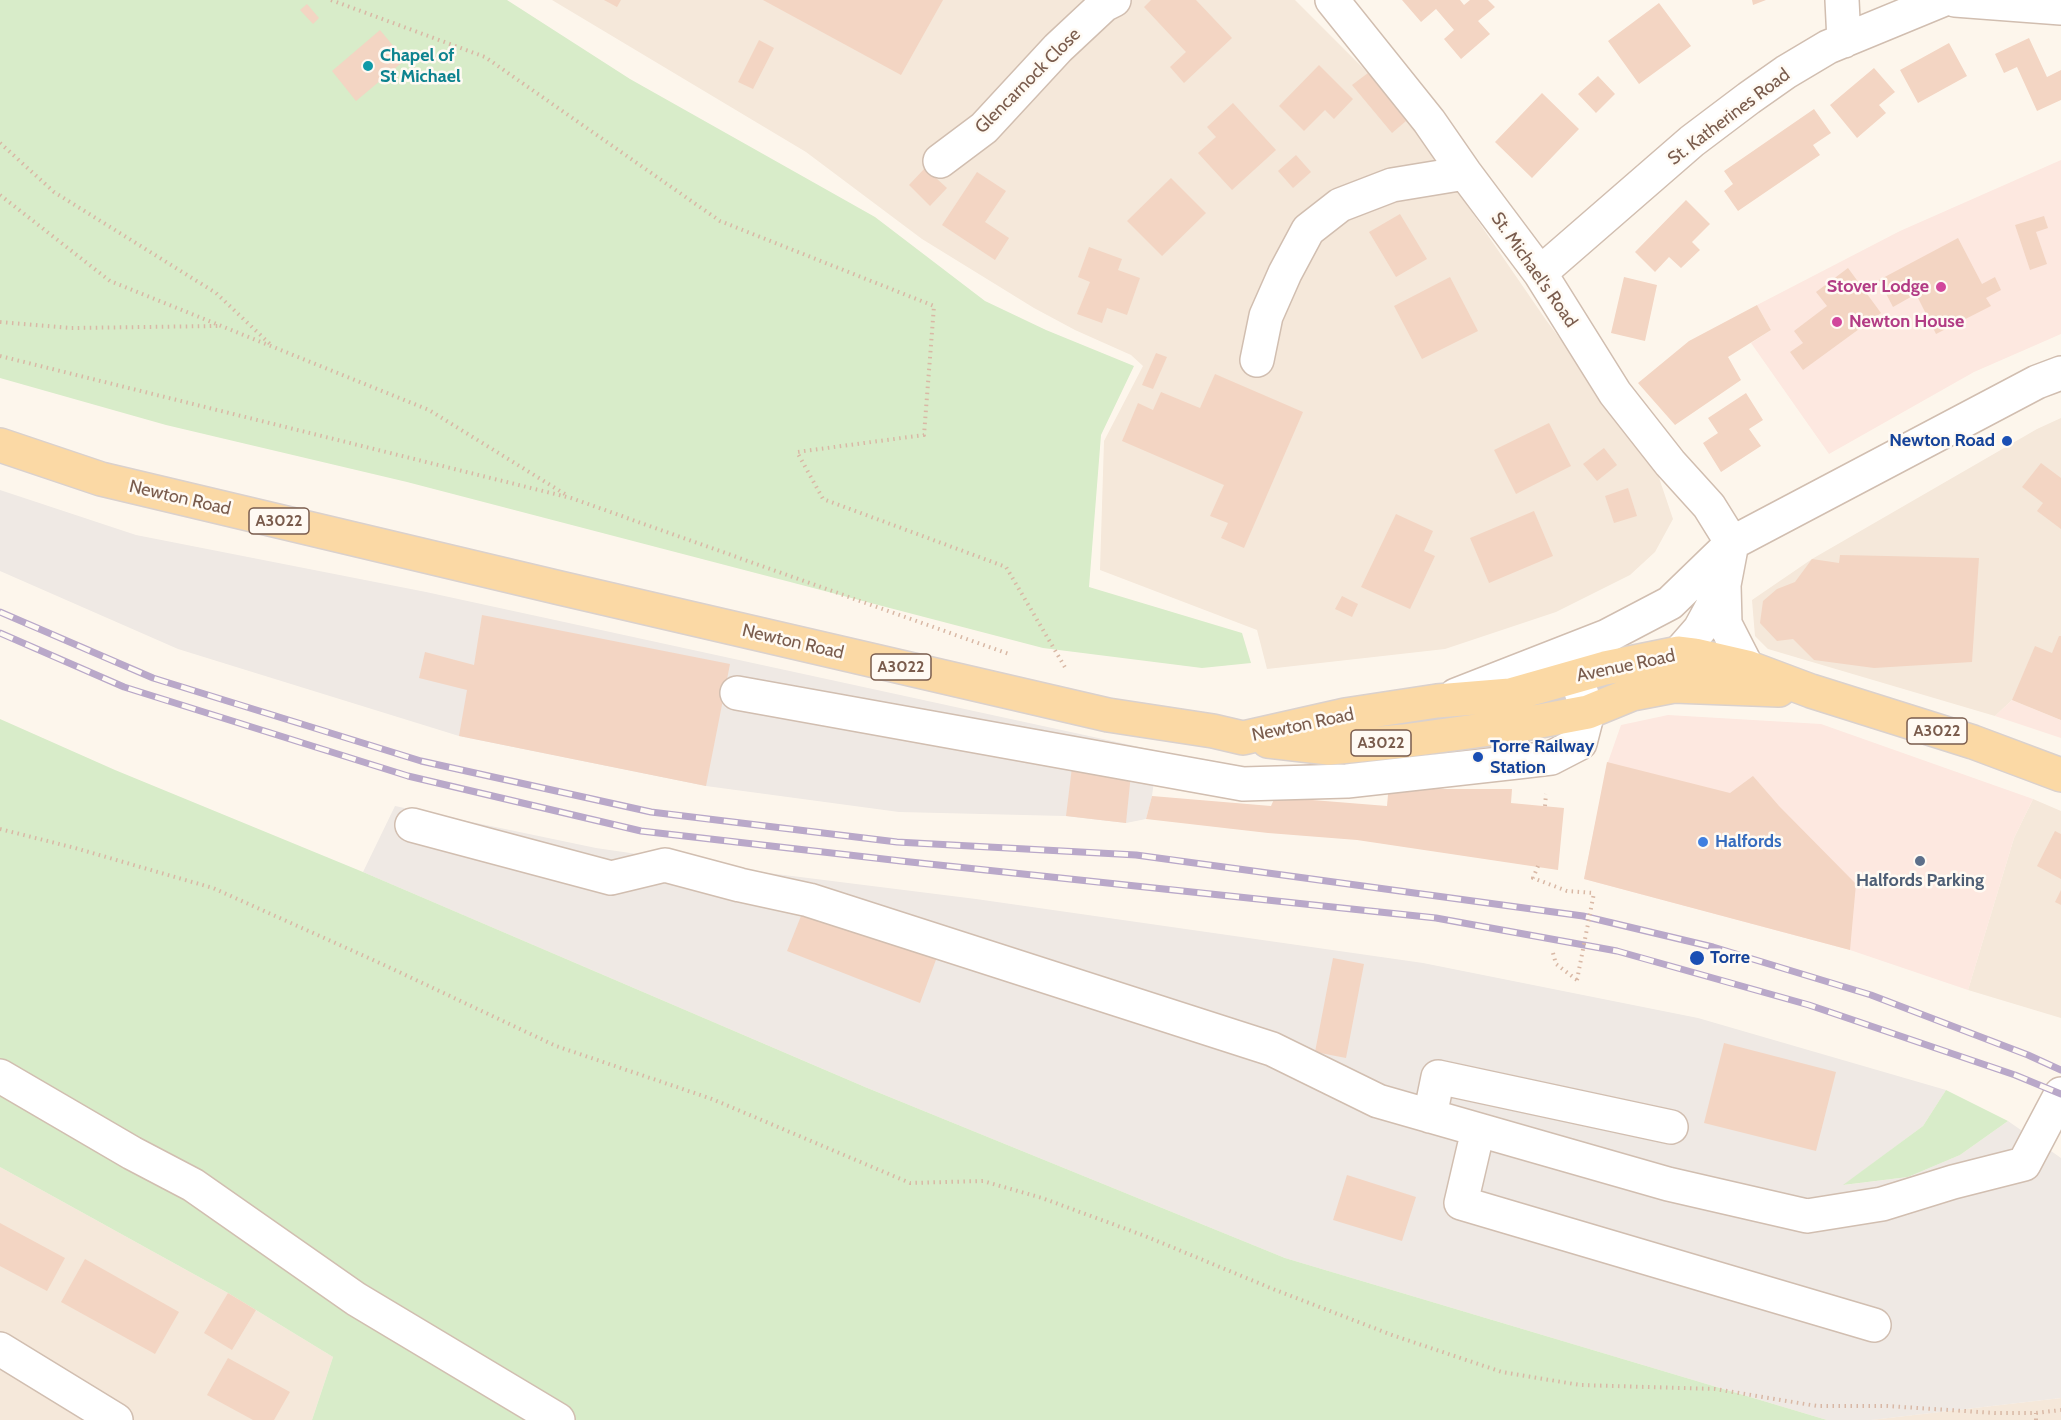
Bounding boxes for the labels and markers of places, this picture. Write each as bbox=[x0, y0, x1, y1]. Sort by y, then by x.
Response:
place label: Chapel of St Michael bbox=[380, 45, 461, 88]
marker: Chapel of St Michael bbox=[361, 59, 375, 73]
place label: Stover Lodge bbox=[1827, 276, 1929, 298]
marker: Stover Lodge bbox=[1934, 280, 1948, 294]
place label: Newton House bbox=[1849, 311, 1964, 333]
marker: Newton House bbox=[1830, 315, 1844, 329]
place label: Newton Road bbox=[1889, 430, 1995, 452]
marker: Newton Road bbox=[2000, 434, 2014, 448]
place label: Torre Railway Station bbox=[1490, 736, 1594, 778]
marker: Torre Railway Station bbox=[1471, 750, 1485, 764]
place label: Halfords bbox=[1715, 831, 1782, 853]
marker: Halfords bbox=[1696, 835, 1710, 849]
marker: Halfords Parking bbox=[1913, 854, 1927, 868]
place label: Halfords Parking bbox=[1856, 870, 1984, 892]
place label: Torre bbox=[1710, 947, 1750, 969]
marker: Torre bbox=[1688, 949, 1706, 967]

